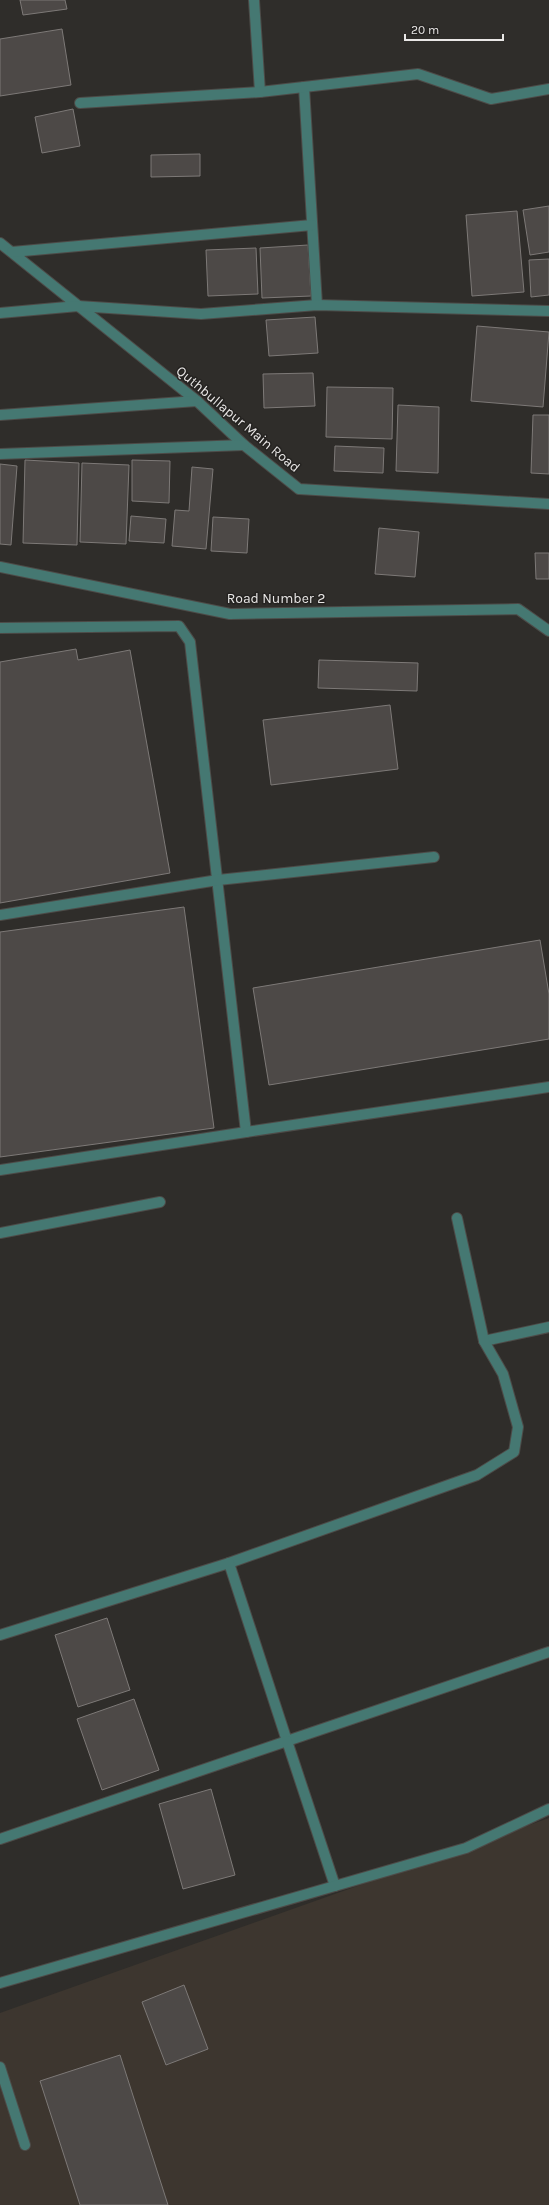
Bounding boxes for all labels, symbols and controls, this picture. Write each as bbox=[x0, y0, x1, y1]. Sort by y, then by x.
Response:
scale bar bbox=[405, 16, 503, 42]
text: 20 m bbox=[411, 23, 439, 37]
street label: Quthbullapur Main Road bbox=[173, 362, 303, 476]
street label: Road Number 2 bbox=[227, 590, 325, 607]

